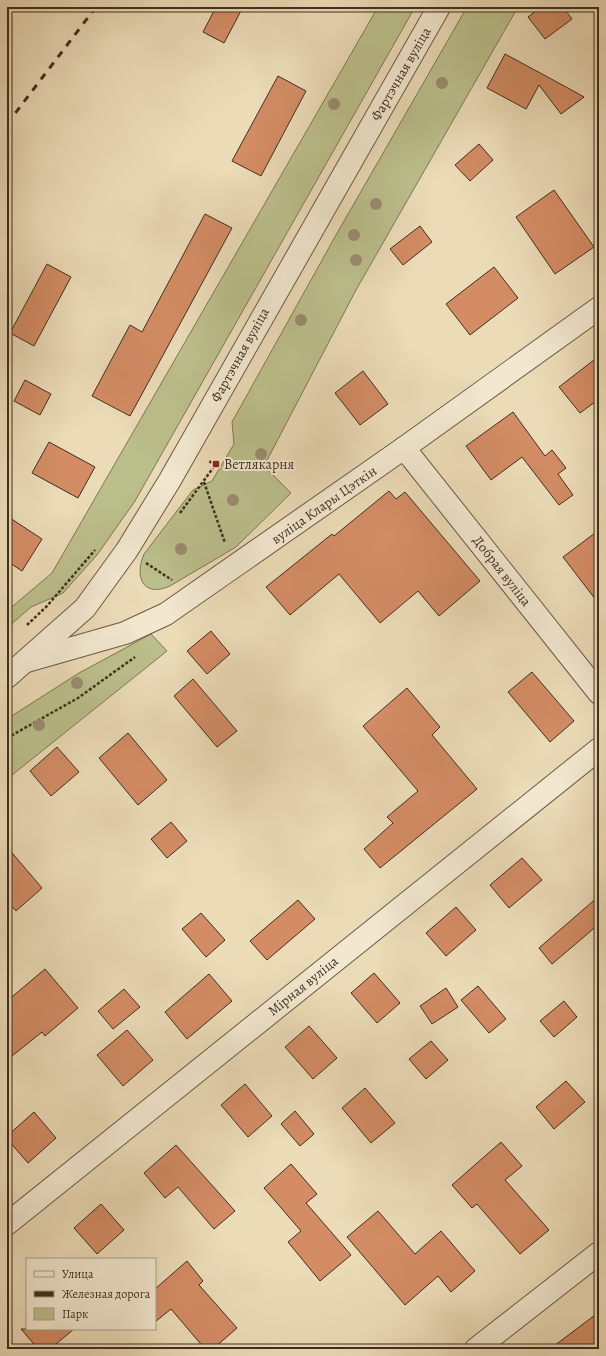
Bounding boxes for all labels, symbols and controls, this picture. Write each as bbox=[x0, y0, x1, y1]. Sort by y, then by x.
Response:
street label: Фартэчная вуліца bbox=[366, 23, 436, 124]
street label: Фартэчная вуліца bbox=[206, 304, 274, 406]
place label: Ветлякарня bbox=[224, 455, 294, 474]
marker: Ветлякарня bbox=[211, 459, 221, 469]
street label: вуліца Клары Цэткін bbox=[267, 461, 381, 549]
street label: Добрая вуліца bbox=[468, 532, 536, 611]
street label: Мірная вуліца bbox=[264, 951, 343, 1020]
legend bbox=[26, 1258, 156, 1330]
text: Улица bbox=[62, 1266, 94, 1282]
text: Железная дорога bbox=[62, 1286, 151, 1302]
text: Парк bbox=[62, 1306, 88, 1322]

